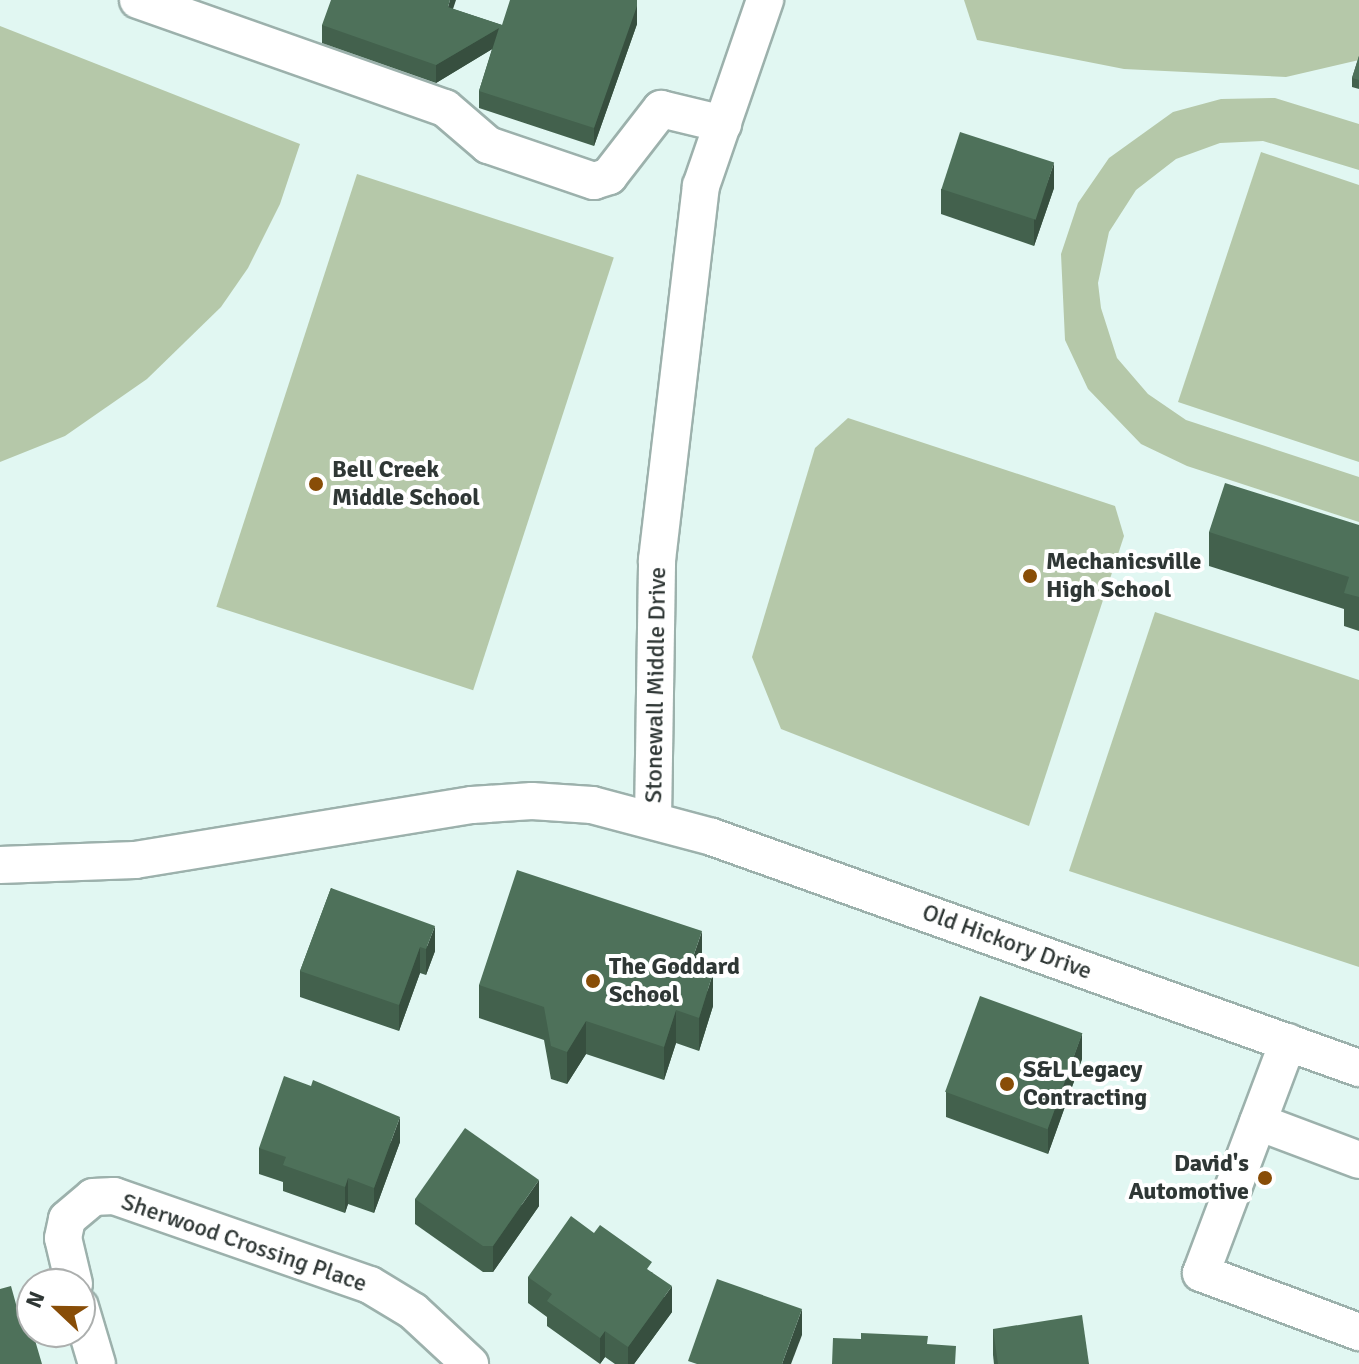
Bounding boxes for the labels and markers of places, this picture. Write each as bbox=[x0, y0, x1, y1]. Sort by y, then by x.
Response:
place label: Bell Creek Middle School bbox=[332, 456, 480, 512]
marker: Bell Creek Middle School bbox=[307, 475, 325, 493]
place label: Mechanicsville High School bbox=[1046, 548, 1202, 604]
marker: Mechanicsville High School bbox=[1021, 567, 1039, 585]
place label: The Goddard School bbox=[609, 953, 740, 1009]
marker: The Goddard School bbox=[584, 972, 602, 990]
place label: S&L Legacy Contracting bbox=[1023, 1056, 1147, 1112]
marker: S&L Legacy Contracting bbox=[998, 1075, 1016, 1093]
place label: David's Automotive bbox=[1128, 1150, 1249, 1206]
marker: David's Automotive bbox=[1256, 1169, 1274, 1187]

